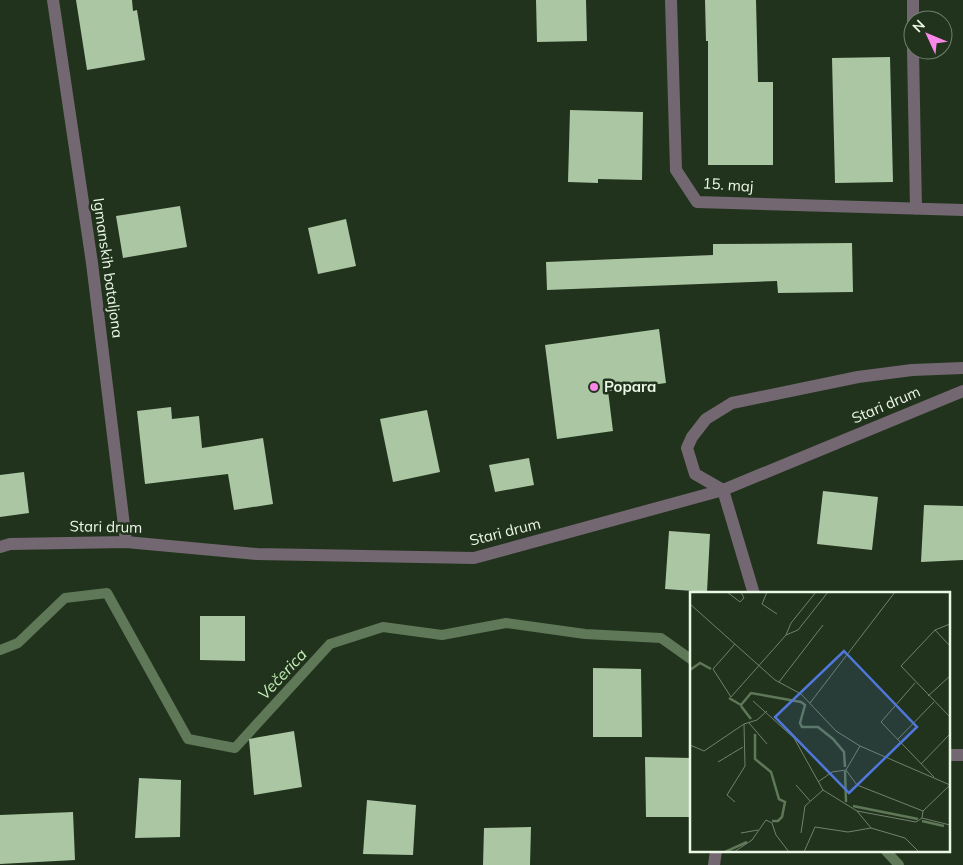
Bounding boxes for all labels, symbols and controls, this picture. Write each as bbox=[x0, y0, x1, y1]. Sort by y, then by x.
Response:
north arrow bbox=[903, 10, 953, 60]
text: N bbox=[909, 16, 929, 36]
street label: 15. maj bbox=[702, 173, 754, 196]
street label: Igmanskih bataljona bbox=[89, 197, 128, 339]
place label: Popara bbox=[604, 377, 656, 396]
marker: Popara bbox=[588, 381, 600, 393]
street label: Stari drum bbox=[849, 382, 923, 428]
street label: Stari drum bbox=[467, 513, 542, 550]
street label: Stari drum bbox=[69, 516, 143, 537]
inset map bbox=[690, 592, 950, 852]
water label: Večerica bbox=[253, 644, 311, 704]

